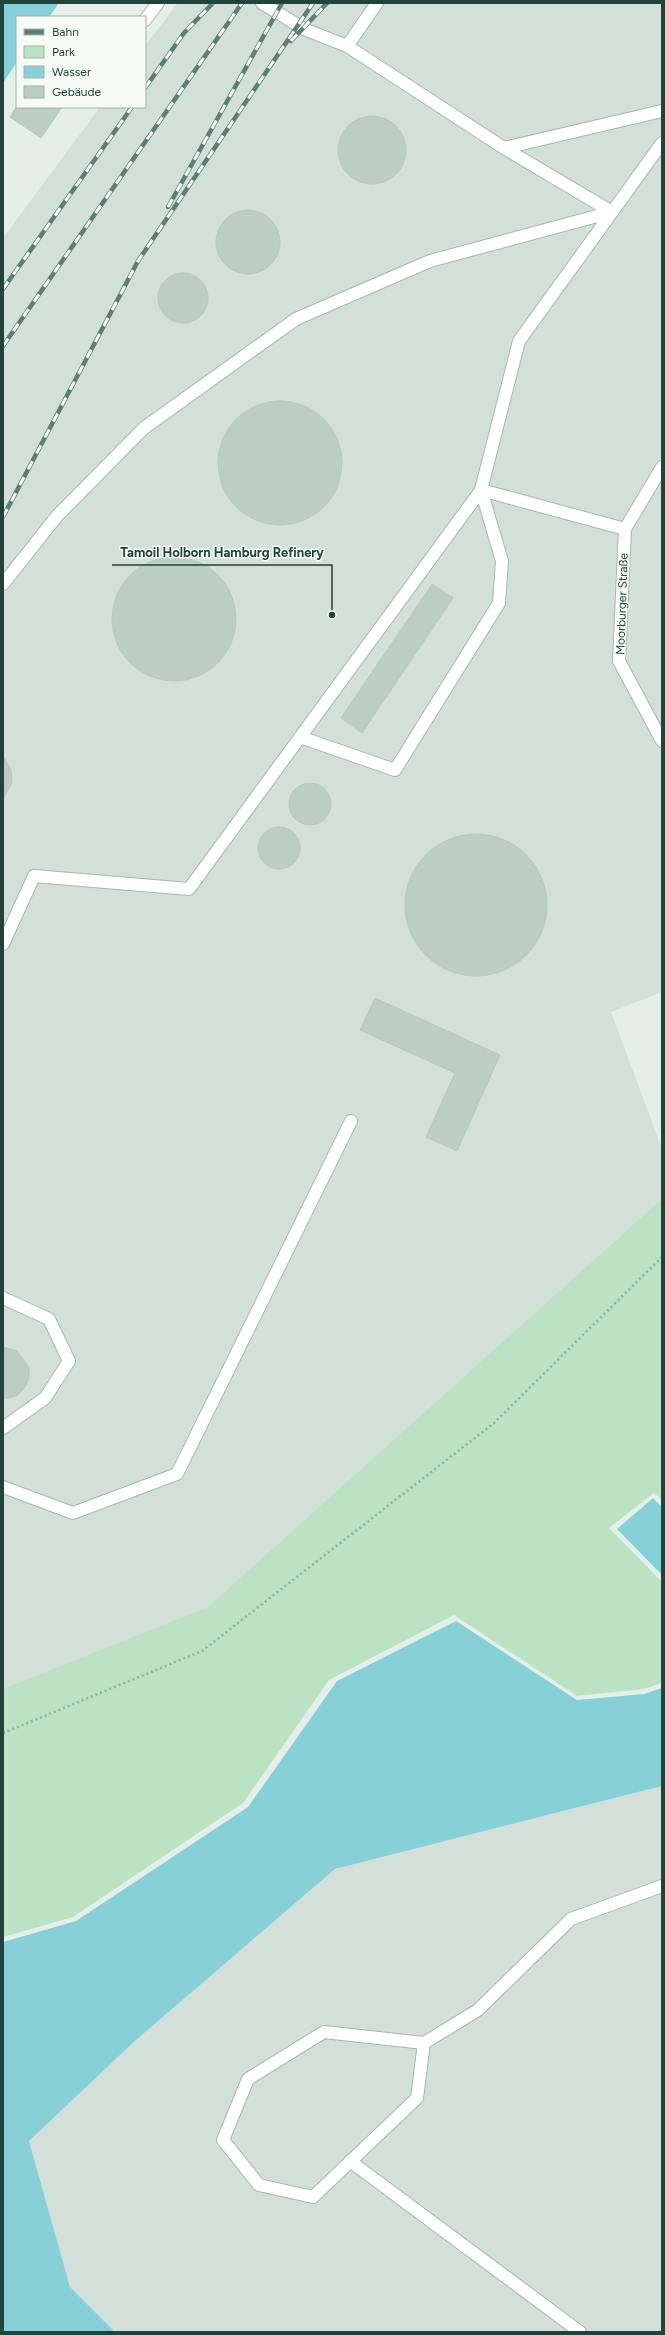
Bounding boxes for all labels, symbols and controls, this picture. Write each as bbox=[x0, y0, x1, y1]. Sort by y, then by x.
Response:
legend bbox=[16, 16, 146, 108]
text: Bahn bbox=[52, 25, 79, 39]
text: Park bbox=[52, 45, 75, 59]
text: Wasser bbox=[52, 65, 91, 79]
text: Gebäude bbox=[52, 85, 102, 99]
callout: Tamoil Holborn Hamburg Refinery bbox=[112, 540, 332, 565]
text: Tamoil Holborn Hamburg Refinery bbox=[120, 545, 324, 560]
street label: Moorburger Straße bbox=[613, 552, 631, 655]

